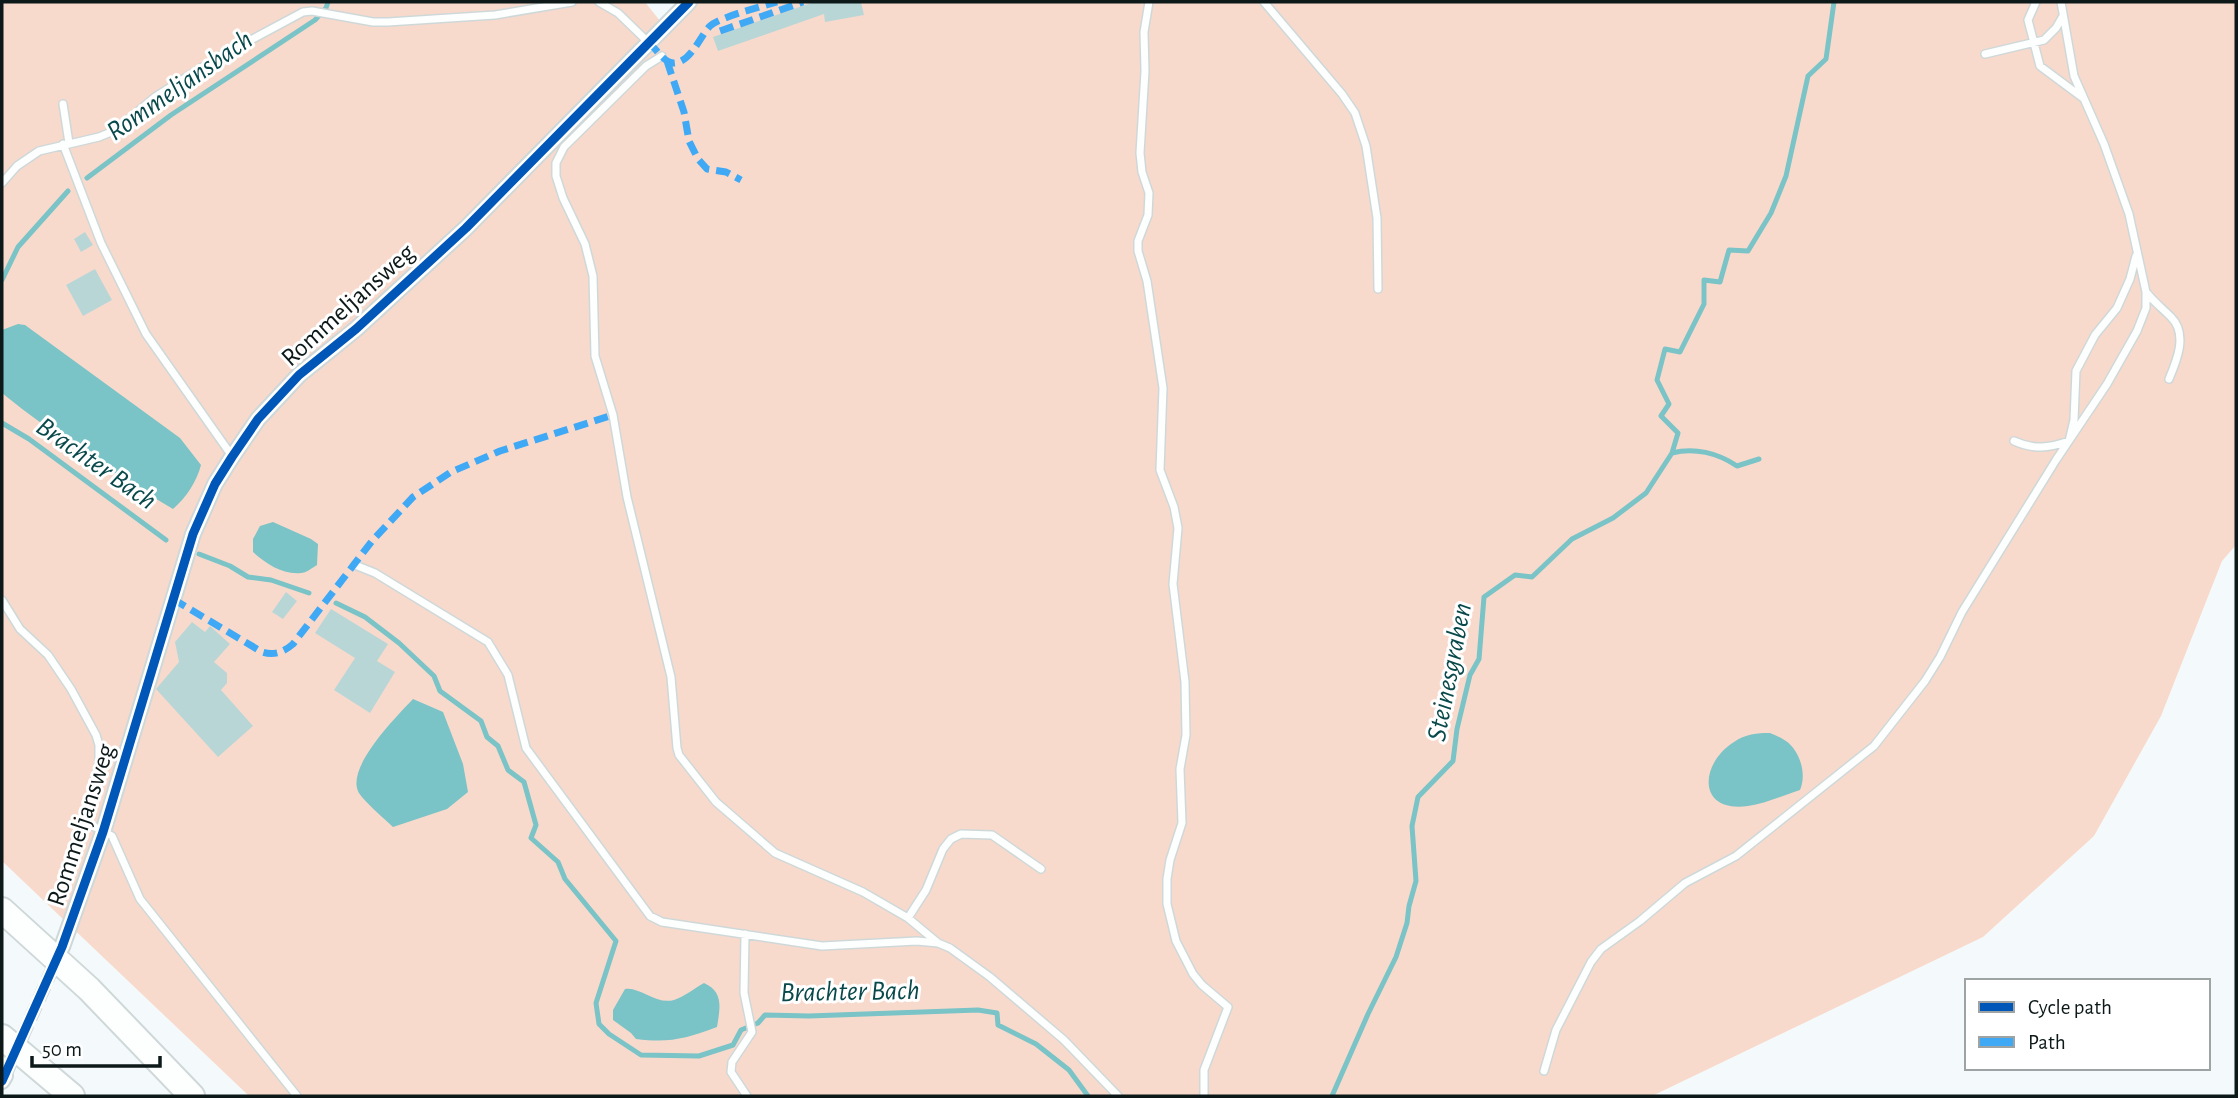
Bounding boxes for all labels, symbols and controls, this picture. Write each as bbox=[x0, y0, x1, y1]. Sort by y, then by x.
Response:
water label: Rommeljansbach bbox=[102, 26, 258, 146]
street label: Rommeljansweg bbox=[277, 239, 420, 371]
water label: Brachter Bach bbox=[31, 413, 161, 515]
water label: Steinesgraben bbox=[1423, 600, 1477, 744]
street label: Rommeljansweg bbox=[43, 740, 120, 909]
water label: Brachter Bach bbox=[780, 977, 920, 1007]
legend bbox=[1965, 979, 2210, 1070]
text: Cycle path bbox=[2028, 997, 2112, 1018]
scale bar bbox=[32, 1024, 159, 1068]
text: Path bbox=[2028, 1032, 2066, 1053]
text: 50 m bbox=[42, 1039, 82, 1060]

